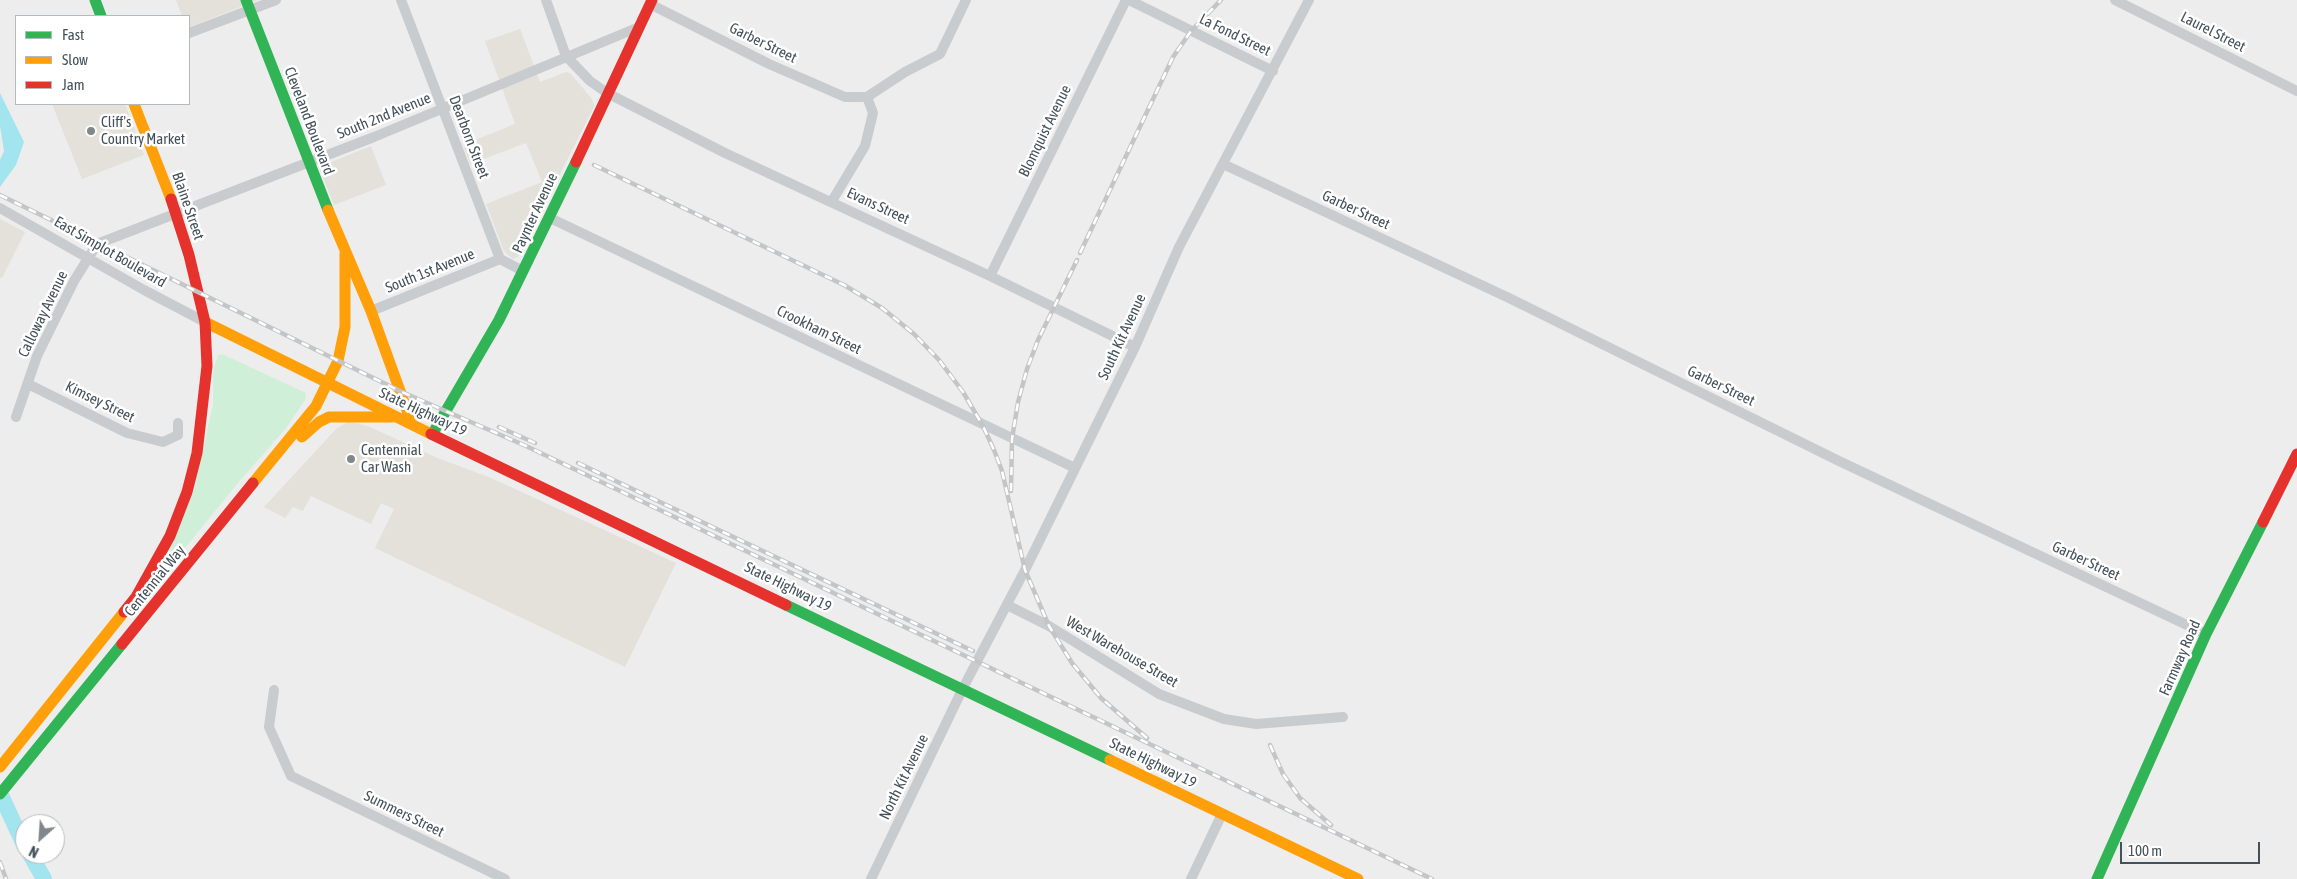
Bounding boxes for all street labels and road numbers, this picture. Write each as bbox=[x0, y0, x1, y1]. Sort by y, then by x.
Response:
street label: Laurel Street bbox=[2178, 8, 2248, 56]
street label: La Fond Street bbox=[1196, 10, 1274, 60]
street label: Garber Street bbox=[726, 19, 800, 67]
street label: Cleveland Boulevard bbox=[280, 65, 338, 177]
street label: Blomquist Avenue bbox=[1015, 82, 1075, 180]
street label: South 2nd Avenue bbox=[335, 89, 433, 143]
street label: Dearborn Street bbox=[445, 93, 493, 181]
street label: Blaine Street bbox=[168, 170, 208, 242]
street label: Paynter Avenue bbox=[509, 170, 561, 256]
street label: Evans Street bbox=[844, 184, 912, 228]
street label: Garber Street bbox=[1319, 186, 1393, 234]
street label: East Simplot Boulevard bbox=[51, 213, 169, 291]
street label: South 1st Avenue bbox=[383, 245, 477, 297]
street label: Calloway Avenue bbox=[14, 268, 72, 360]
street label: South Kit Avenue bbox=[1094, 291, 1150, 383]
street label: Crookham Street bbox=[774, 302, 864, 358]
street label: Garber Street bbox=[1684, 362, 1758, 410]
street label: Kimsey Street bbox=[62, 378, 138, 426]
street label: State Highway 19 bbox=[376, 384, 470, 440]
street label: Garber Street bbox=[2049, 537, 2123, 585]
street label: Centennial Way bbox=[121, 542, 189, 620]
street label: State Highway 19 bbox=[742, 558, 834, 616]
street label: West Warehouse Street bbox=[1063, 613, 1181, 691]
street label: Farmway Road bbox=[2155, 618, 2205, 698]
street label: North Kit Avenue bbox=[876, 731, 932, 823]
street label: State Highway 19 bbox=[1107, 734, 1199, 792]
street label: Summers Street bbox=[361, 787, 447, 841]

